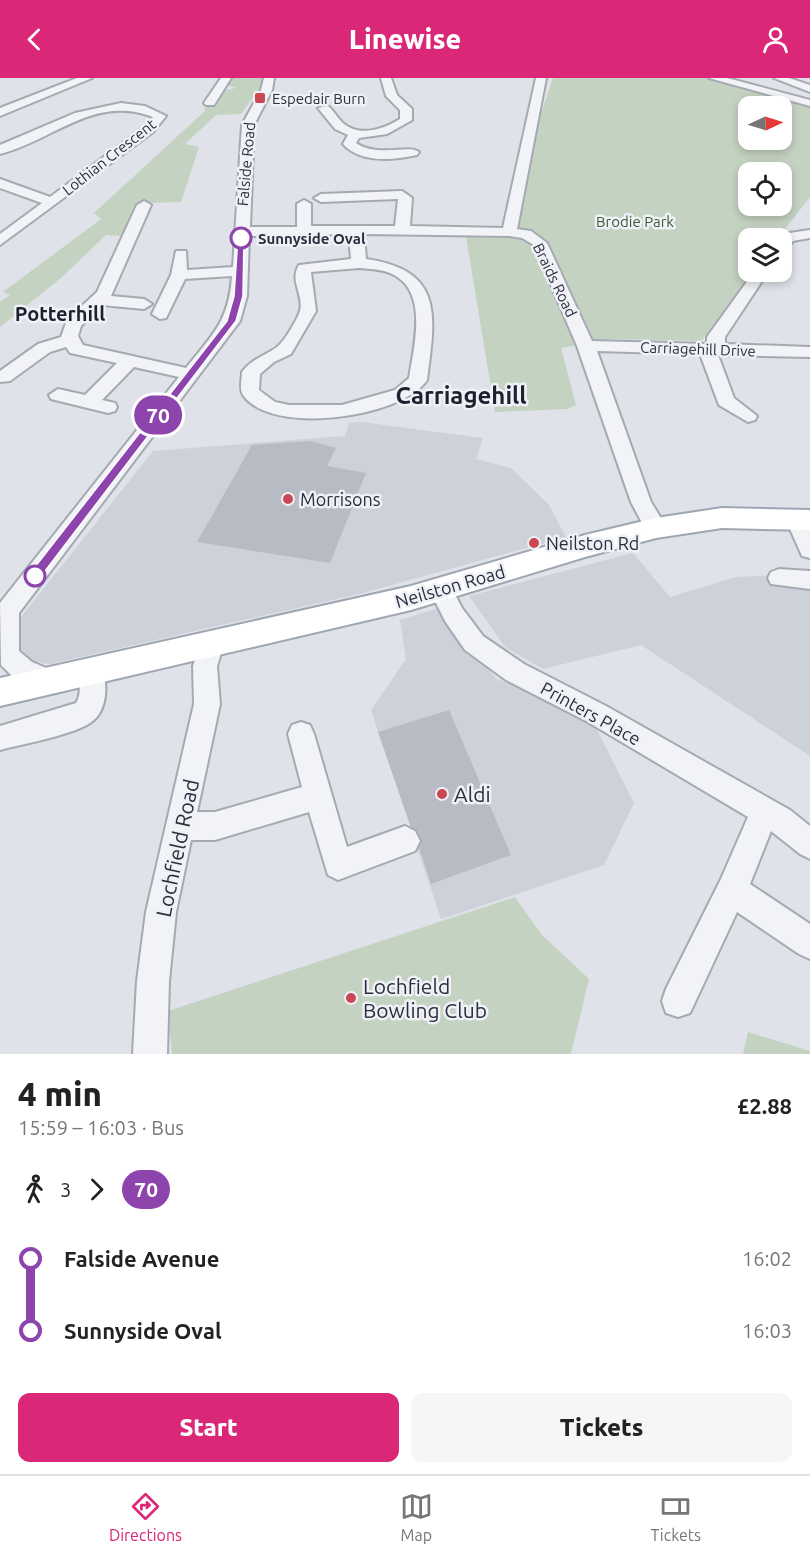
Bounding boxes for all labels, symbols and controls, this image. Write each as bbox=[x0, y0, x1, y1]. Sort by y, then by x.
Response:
icon: back bbox=[18, 23, 51, 56]
icon: person bbox=[759, 23, 792, 56]
text: Linewise bbox=[349, 24, 461, 54]
place label: Espedair Burn bbox=[272, 90, 366, 107]
marker: Espedair Burn bbox=[253, 91, 267, 105]
north arrow bbox=[738, 96, 792, 150]
map controls bbox=[738, 96, 792, 282]
street label: Lothian Crescent bbox=[59, 115, 159, 199]
street label: Falside Road bbox=[234, 121, 258, 207]
button: locate bbox=[738, 162, 792, 216]
park label: Brodie Park bbox=[596, 213, 674, 230]
marker: Sunnyside Oval bbox=[230, 227, 252, 249]
button: layers bbox=[738, 228, 792, 282]
place label: Sunnyside Oval bbox=[258, 230, 366, 247]
street label: Braids Road bbox=[530, 240, 580, 320]
district label: Potterhill bbox=[15, 302, 105, 325]
street label: Carriagehill Drive bbox=[640, 338, 756, 360]
district label: Carriagehill bbox=[395, 382, 527, 409]
line badge: 70 bbox=[131, 396, 185, 434]
text: 70 bbox=[146, 403, 170, 427]
place label: Morrisons bbox=[300, 489, 381, 509]
marker: Morrisons bbox=[281, 492, 295, 506]
place label: Neilston Rd bbox=[546, 533, 639, 553]
marker: Neilston Rd bbox=[527, 536, 541, 550]
street label: Neilston Road bbox=[393, 561, 507, 611]
unlabelled marker bbox=[24, 565, 46, 587]
street label: Printers Place bbox=[538, 677, 644, 749]
street label: Lochfield Road bbox=[151, 777, 203, 919]
place label: Aldi bbox=[454, 782, 491, 806]
marker: Aldi bbox=[435, 787, 449, 801]
place label: Lochfield Bowling Club bbox=[363, 974, 487, 1022]
marker: Lochfield Bowling Club bbox=[344, 991, 358, 1005]
text: 4 min bbox=[18, 1075, 102, 1112]
text: £2.88 bbox=[737, 1093, 792, 1118]
text: 15:59 – 16:03 · Bus bbox=[18, 1116, 184, 1139]
icon: walk bbox=[18, 1173, 51, 1206]
icon: forward bbox=[80, 1173, 113, 1206]
text: 70 bbox=[134, 1177, 158, 1201]
text: 3 bbox=[60, 1178, 71, 1201]
text: Falside Avenue bbox=[64, 1246, 219, 1271]
text: 16:02 bbox=[742, 1247, 792, 1270]
text: Sunnyside Oval bbox=[64, 1318, 222, 1343]
text: 16:03 bbox=[742, 1319, 792, 1342]
button: Start bbox=[18, 1393, 399, 1462]
button: Tickets bbox=[411, 1393, 792, 1462]
tab: Directions bbox=[109, 1490, 182, 1544]
tab: Map bbox=[400, 1490, 433, 1544]
tab: Tickets bbox=[651, 1490, 701, 1544]

